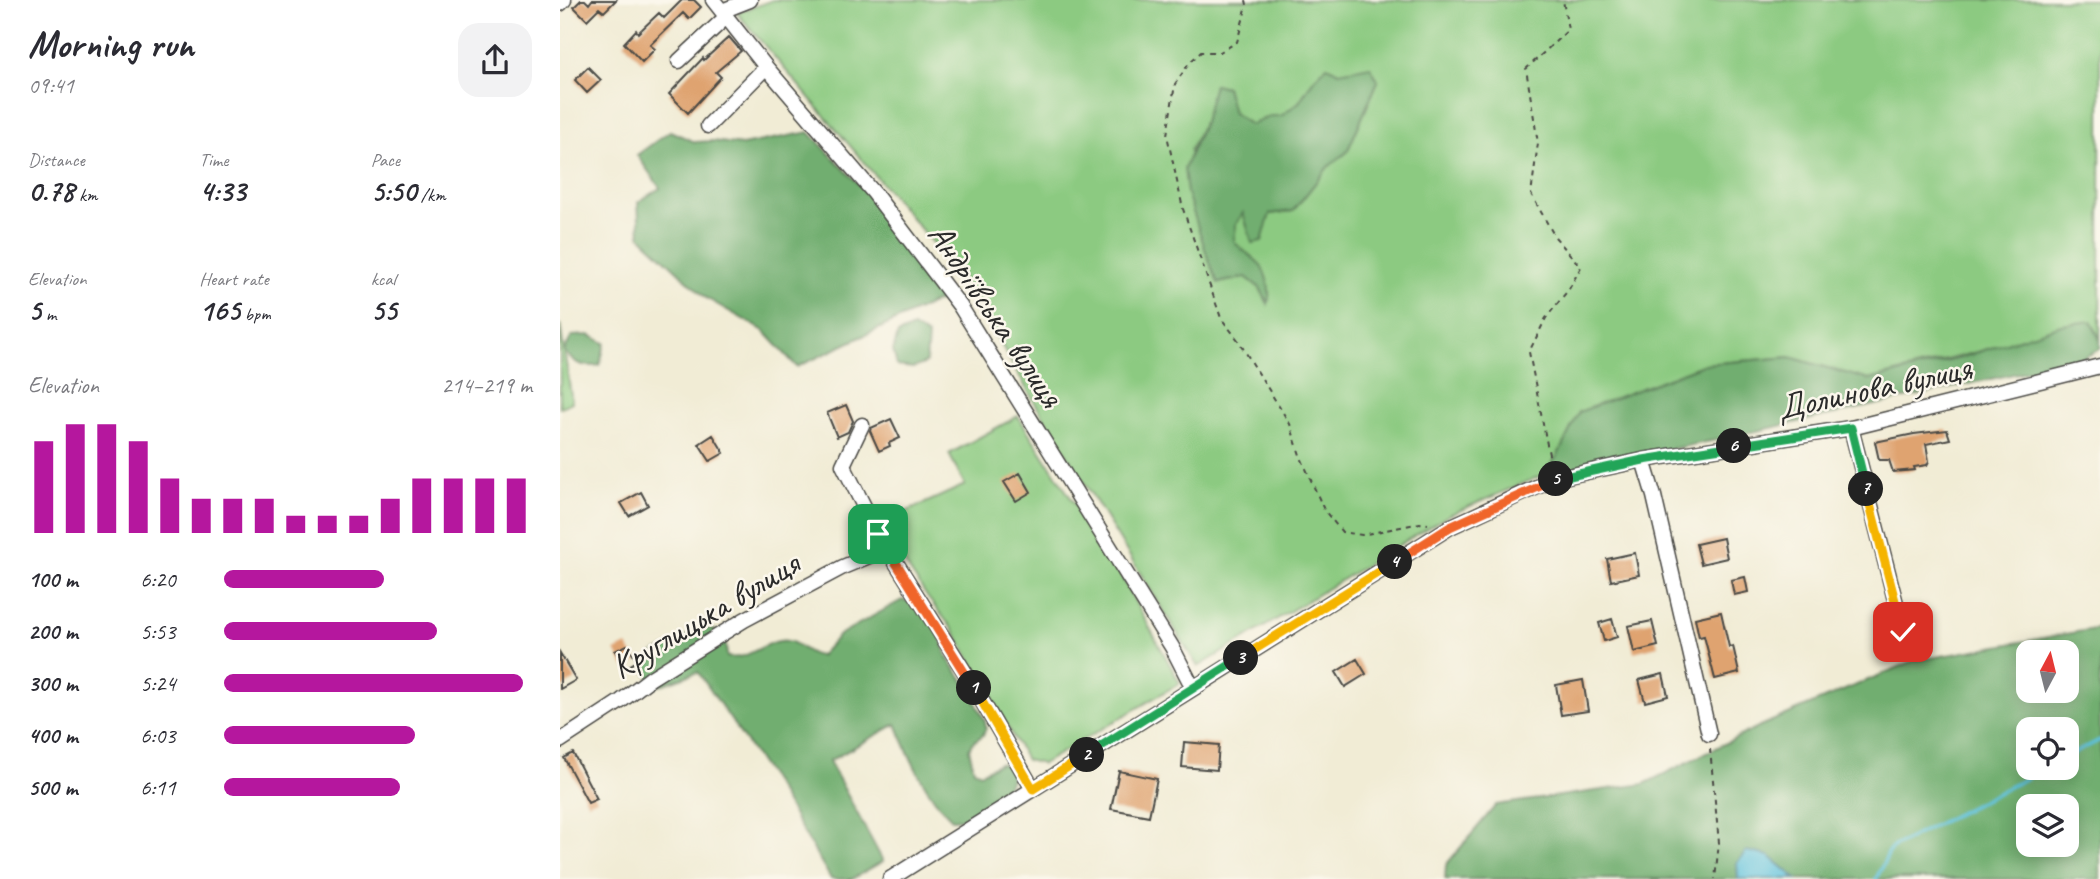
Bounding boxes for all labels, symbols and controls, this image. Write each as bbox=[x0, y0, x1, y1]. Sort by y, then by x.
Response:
text: Morning run bbox=[28, 21, 194, 68]
button: share bbox=[458, 23, 532, 97]
text: 09:41 bbox=[28, 71, 74, 100]
text: Distance bbox=[28, 148, 85, 172]
text: Time bbox=[199, 148, 228, 172]
text: Pace bbox=[371, 148, 400, 172]
text: 0.78 bbox=[28, 172, 74, 210]
text: 4:33 bbox=[199, 172, 246, 210]
text: 5:50 bbox=[371, 172, 416, 210]
text: km bbox=[74, 183, 98, 207]
text: /km bbox=[416, 183, 446, 207]
street label: Андріївська вулиця bbox=[918, 214, 1075, 417]
text: Elevation bbox=[28, 267, 86, 291]
text: Heart rate bbox=[199, 267, 269, 291]
text: kcal bbox=[371, 267, 396, 291]
text: 5 bbox=[28, 291, 41, 329]
text: 165 bbox=[199, 291, 240, 329]
text: 55 bbox=[371, 291, 397, 329]
text: m bbox=[41, 302, 56, 326]
text: bpm bbox=[240, 302, 271, 326]
street label: Долинова вулиця bbox=[1773, 345, 1977, 431]
text: Elevation bbox=[28, 371, 99, 400]
text: 214–219 m bbox=[441, 371, 532, 400]
pin: 6 bbox=[1716, 428, 1752, 464]
text: 6 bbox=[1729, 433, 1738, 457]
pin: 5 bbox=[1538, 462, 1574, 496]
text: 5 bbox=[1551, 466, 1560, 490]
pin: 7 bbox=[1848, 472, 1884, 506]
text: 7 bbox=[1861, 476, 1870, 500]
pin bbox=[848, 504, 908, 564]
icon: arrive bbox=[859, 515, 897, 553]
street label: Круглицька вулиця bbox=[602, 540, 810, 689]
pin: 4 bbox=[1378, 544, 1412, 580]
text: 4 bbox=[1390, 549, 1399, 573]
text: 100 m bbox=[28, 565, 78, 594]
text: 6:20 bbox=[140, 565, 176, 594]
pin bbox=[1873, 602, 1933, 662]
icon: check bbox=[1884, 613, 1922, 651]
text: 200 m bbox=[28, 617, 78, 646]
text: 5:53 bbox=[140, 617, 176, 646]
pin: 3 bbox=[1224, 640, 1258, 676]
north arrow bbox=[2016, 640, 2079, 704]
map controls bbox=[2016, 640, 2079, 857]
text: 3 bbox=[1236, 645, 1245, 669]
text: 300 m bbox=[28, 669, 78, 698]
text: 5:24 bbox=[140, 669, 176, 698]
pin: 1 bbox=[956, 670, 992, 706]
text: 1 bbox=[969, 675, 978, 699]
button: locate bbox=[2016, 717, 2079, 780]
text: 400 m bbox=[28, 721, 78, 750]
text: 6:03 bbox=[140, 721, 176, 750]
pin: 2 bbox=[1070, 738, 1104, 772]
text: 2 bbox=[1082, 742, 1091, 766]
text: 500 m bbox=[28, 773, 77, 802]
text: 6:11 bbox=[140, 773, 176, 802]
button: layers bbox=[2016, 794, 2079, 857]

